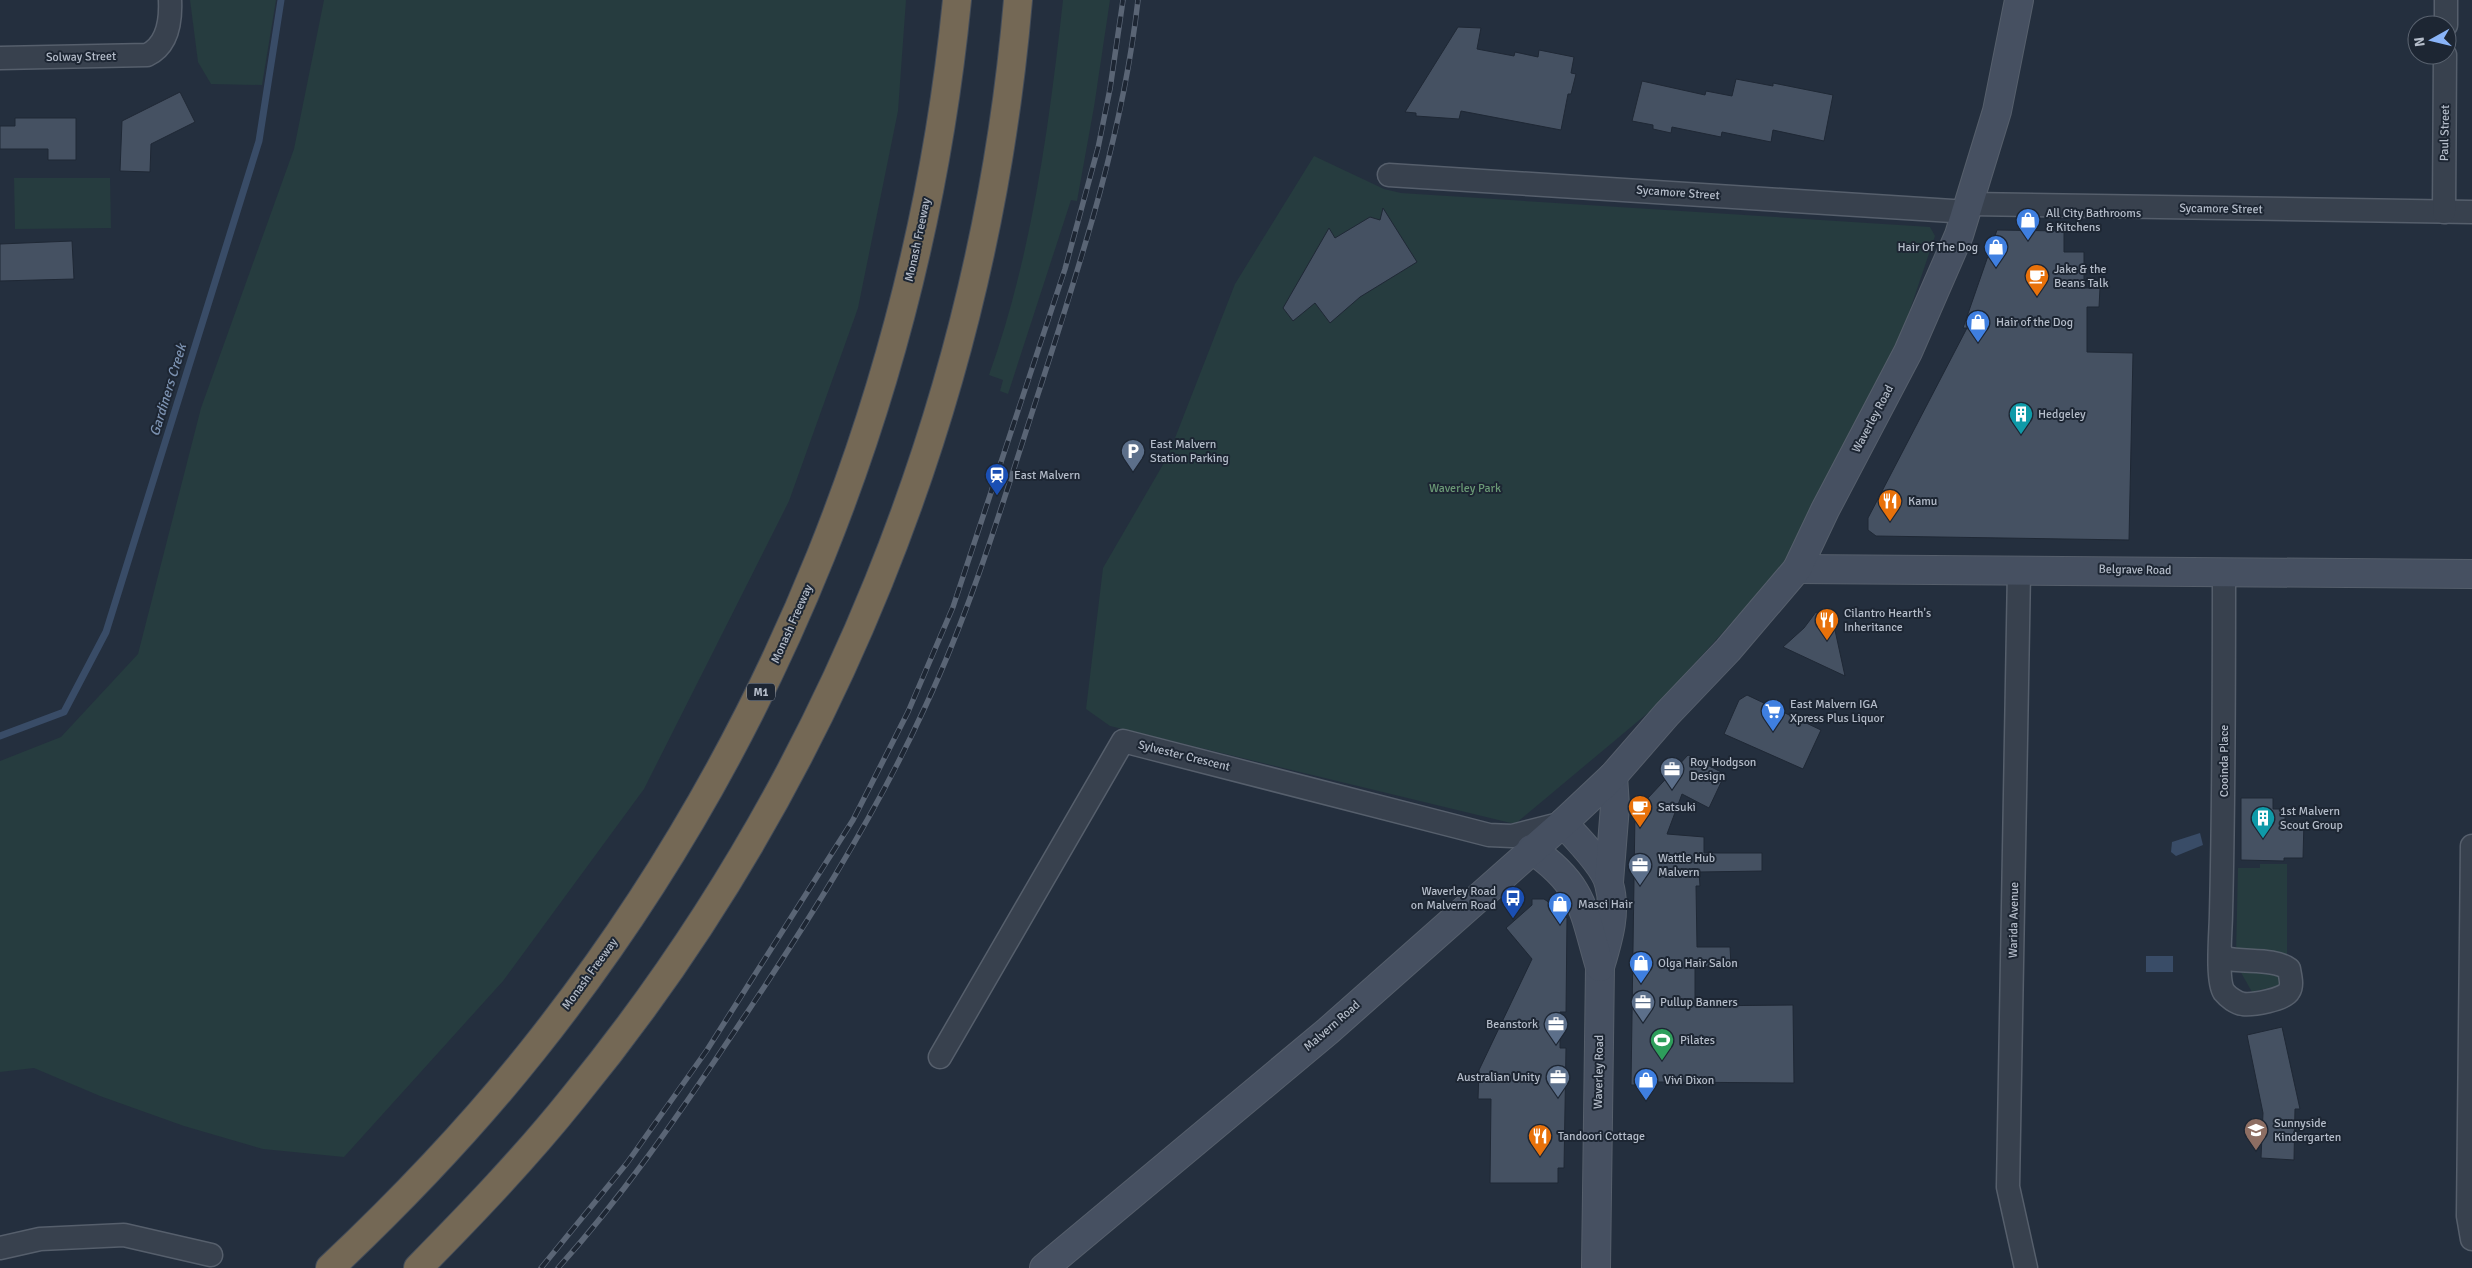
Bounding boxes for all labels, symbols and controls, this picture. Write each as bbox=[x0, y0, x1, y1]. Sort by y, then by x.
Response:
north arrow bbox=[2407, 15, 2457, 65]
text: N bbox=[2411, 36, 2429, 48]
street label: Solway Street bbox=[46, 49, 116, 65]
street label: Paul Street bbox=[2437, 105, 2453, 161]
street label: Sycamore Street bbox=[1636, 183, 1720, 203]
street label: Monash Freeway bbox=[902, 196, 934, 283]
street label: Sycamore Street bbox=[2179, 201, 2263, 217]
place label: All City Bathrooms & Kitchens bbox=[2046, 206, 2141, 235]
shop icon: All City Bathrooms & Kitchens bbox=[2015, 207, 2041, 241]
shop icon: Hair Of The Dog bbox=[1983, 234, 2009, 268]
place label: Hair Of The Dog bbox=[1897, 240, 1978, 255]
place label: Jake & the Beans Talk bbox=[2054, 262, 2108, 291]
cafe icon: Jake & the Beans Talk bbox=[2024, 263, 2050, 297]
shop icon: Hair of the Dog bbox=[1965, 309, 1991, 343]
place label: Hair of the Dog bbox=[1996, 315, 2073, 330]
water label: Gardiners Creek bbox=[146, 340, 191, 438]
street label: Waverley Road bbox=[1849, 383, 1897, 455]
building icon: Hedgeley bbox=[2008, 401, 2034, 435]
place label: Hedgeley bbox=[2038, 407, 2086, 422]
place label: East Malvern Station Parking bbox=[1150, 437, 1229, 466]
parking icon: East Malvern Station Parking bbox=[1120, 438, 1146, 472]
station icon: East Malvern bbox=[984, 462, 1010, 496]
place label: East Malvern bbox=[1014, 468, 1080, 483]
park label: Waverley Park bbox=[1429, 481, 1501, 496]
restaurant icon: Kamu bbox=[1877, 488, 1903, 522]
place label: Kamu bbox=[1908, 494, 1937, 509]
street label: Belgrave Road bbox=[2098, 562, 2172, 578]
street label: Monash Freeway bbox=[768, 582, 816, 666]
place label: Cilantro Hearth's Inheritance bbox=[1844, 606, 1931, 635]
restaurant icon: Cilantro Hearth's Inheritance bbox=[1814, 607, 1840, 641]
road number: M1 bbox=[747, 684, 775, 700]
place label: East Malvern IGA Xpress Plus Liquor bbox=[1790, 697, 1885, 726]
supermarket icon: East Malvern IGA Xpress Plus Liquor bbox=[1760, 698, 1786, 732]
street label: Cooinda Place bbox=[2217, 725, 2232, 797]
street label: Sylvester Crescent bbox=[1136, 737, 1232, 775]
place label: Roy Hodgson Design bbox=[1690, 755, 1756, 784]
office icon: Roy Hodgson Design bbox=[1659, 756, 1685, 790]
cafe icon: Satsuki bbox=[1627, 794, 1653, 828]
place label: Satsuki bbox=[1658, 800, 1696, 815]
place label: 1st Malvern Scout Group bbox=[2280, 804, 2343, 833]
building icon: 1st Malvern Scout Group bbox=[2250, 805, 2276, 839]
place label: Wattle Hub Malvern bbox=[1658, 851, 1715, 880]
office icon: Wattle Hub Malvern bbox=[1627, 852, 1653, 886]
street label: Warida Avenue bbox=[2006, 882, 2022, 958]
place label: Waverley Road on Malvern Road bbox=[1411, 884, 1496, 913]
bus stop icon: Waverley Road on Malvern Road bbox=[1500, 885, 1526, 919]
shop icon: Masci Hair bbox=[1547, 891, 1573, 925]
place label: Masci Hair bbox=[1578, 897, 1633, 912]
street label: Monash Freeway bbox=[559, 935, 621, 1013]
shop icon: Olga Hair Salon bbox=[1628, 950, 1654, 984]
place label: Olga Hair Salon bbox=[1658, 956, 1738, 971]
office icon: Pullup Banners bbox=[1630, 989, 1656, 1023]
place label: Pullup Banners bbox=[1660, 995, 1738, 1010]
street label: Malvern Road bbox=[1301, 997, 1363, 1055]
office icon: Beanstork bbox=[1543, 1011, 1569, 1045]
place label: Beanstork bbox=[1486, 1017, 1538, 1032]
sports icon: Pilates bbox=[1649, 1027, 1675, 1061]
place label: Pilates bbox=[1680, 1033, 1715, 1048]
street label: Waverley Road bbox=[1591, 1035, 1607, 1109]
office icon: Australian Unity bbox=[1545, 1064, 1571, 1098]
shop icon: Vivi Dixon bbox=[1633, 1067, 1659, 1101]
place label: Australian Unity bbox=[1457, 1070, 1540, 1085]
place label: Vivi Dixon bbox=[1664, 1073, 1714, 1088]
place label: Sunnyside Kindergarten bbox=[2274, 1116, 2341, 1145]
school or university icon: Sunnyside Kindergarten bbox=[2243, 1117, 2269, 1151]
restaurant icon: Tandoori Cottage bbox=[1527, 1123, 1553, 1157]
place label: Tandoori Cottage bbox=[1558, 1129, 1645, 1144]

